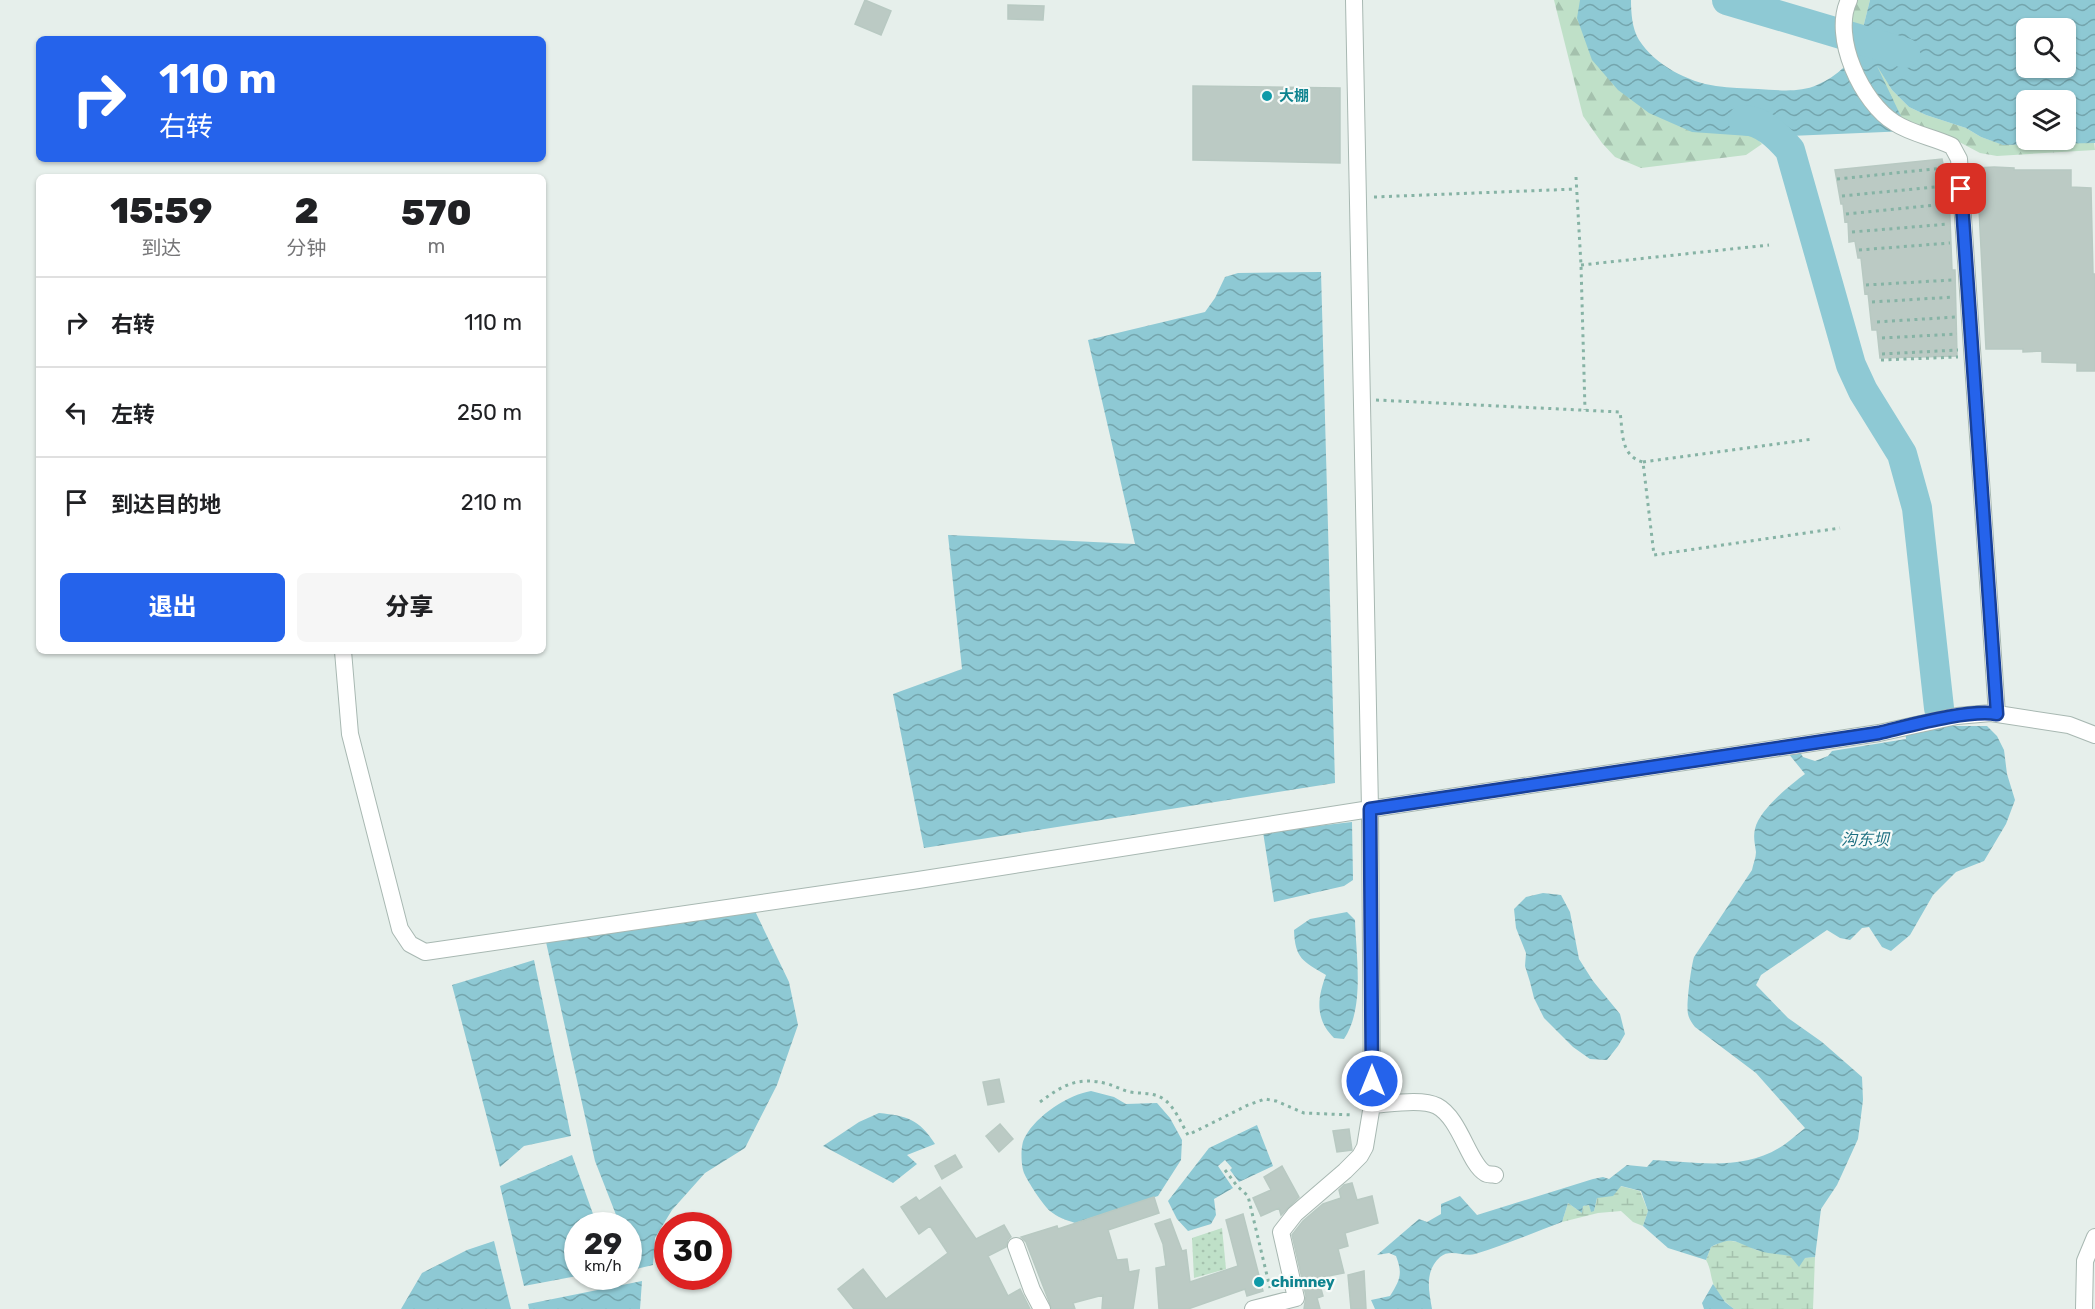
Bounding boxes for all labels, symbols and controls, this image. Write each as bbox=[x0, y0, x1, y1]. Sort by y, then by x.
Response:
map controls bbox=[2016, 18, 2076, 150]
button: search bbox=[2016, 18, 2076, 78]
text: 110 m bbox=[159, 54, 277, 104]
icon: right bbox=[60, 60, 138, 138]
place label: 大棚 bbox=[1279, 87, 1309, 105]
marker: 大棚 bbox=[1260, 89, 1274, 103]
button: layers bbox=[2016, 90, 2076, 150]
text: 右转 bbox=[159, 111, 213, 143]
pin bbox=[1935, 163, 1986, 214]
icon: arrive bbox=[1944, 172, 1977, 205]
text: 15:59 bbox=[110, 189, 212, 232]
text: 2 bbox=[294, 189, 319, 232]
text: 570 bbox=[401, 191, 472, 234]
text: m bbox=[427, 234, 445, 258]
text: 到达 bbox=[141, 236, 181, 260]
text: 分钟 bbox=[287, 236, 327, 260]
icon: right bbox=[60, 306, 93, 339]
text: 110 m bbox=[464, 309, 522, 336]
text: 右转 bbox=[111, 311, 155, 338]
icon: left bbox=[60, 396, 93, 429]
text: 250 m bbox=[457, 399, 522, 426]
text: 左转 bbox=[111, 401, 155, 428]
icon: arrive bbox=[60, 486, 93, 519]
text: 210 m bbox=[461, 489, 522, 516]
text: 到达目的地 bbox=[111, 491, 221, 518]
button: 退出 bbox=[60, 573, 285, 642]
button: 分享 bbox=[297, 573, 522, 642]
water label: 沟东坝 bbox=[1841, 830, 1891, 849]
position arrow bbox=[1340, 1049, 1404, 1113]
speed limit sign: 30 bbox=[654, 1212, 732, 1290]
text: 29 bbox=[584, 1226, 622, 1262]
text: km/h bbox=[584, 1257, 622, 1275]
place label: chimney bbox=[1271, 1273, 1335, 1291]
marker: chimney bbox=[1252, 1275, 1266, 1289]

